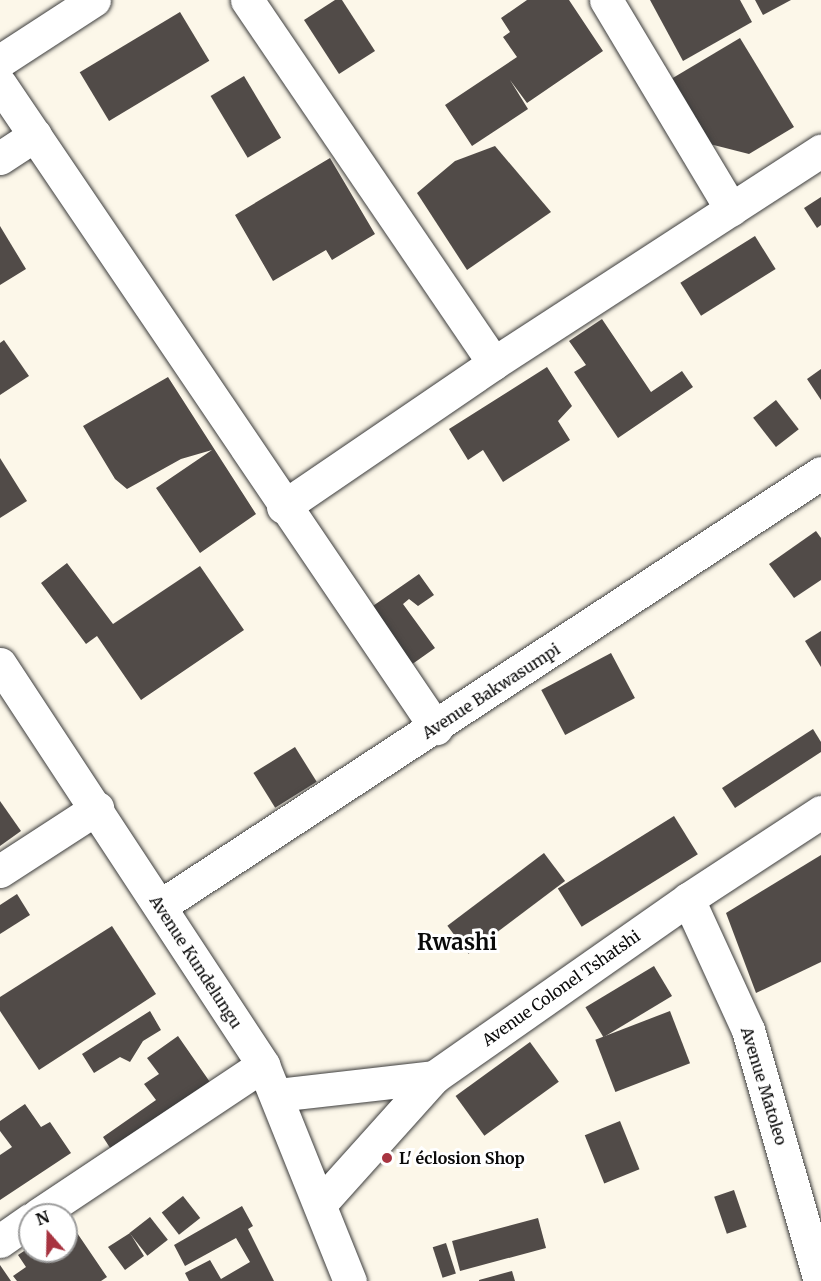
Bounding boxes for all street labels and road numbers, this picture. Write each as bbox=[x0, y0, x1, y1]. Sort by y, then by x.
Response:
street label: Avenue Bakwasumpi bbox=[419, 639, 563, 743]
street label: Avenue Kundelungu bbox=[146, 892, 246, 1032]
street label: Avenue Colonel Tshatshi bbox=[478, 926, 644, 1050]
street label: Avenue Matoleo bbox=[737, 1025, 791, 1147]

